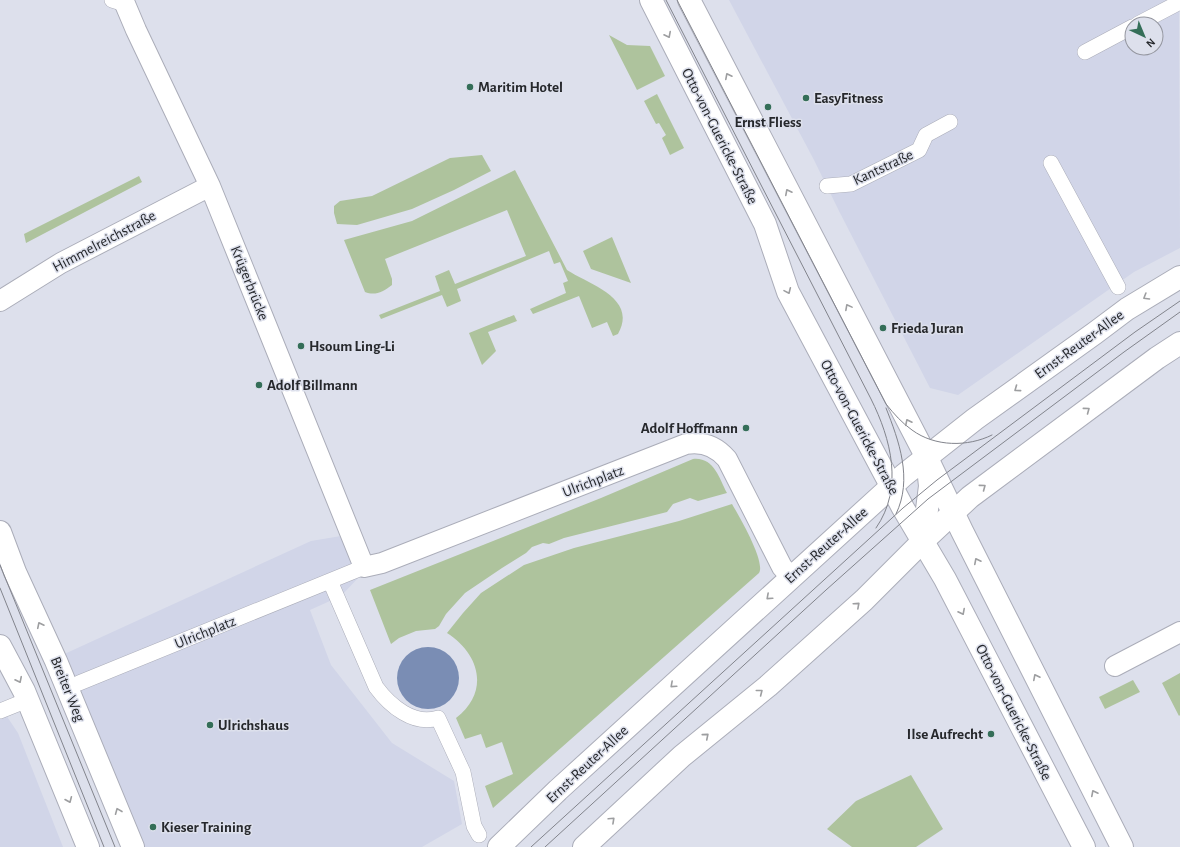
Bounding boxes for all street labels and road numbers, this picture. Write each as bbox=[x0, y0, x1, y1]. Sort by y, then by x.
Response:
street label: Otto-von-Guericke-Straße bbox=[679, 66, 760, 207]
street label: Kantstraße bbox=[851, 147, 916, 188]
street label: Himmelreichstraße bbox=[50, 208, 158, 275]
street label: Krügerbrücke bbox=[228, 244, 271, 323]
street label: Ernst-Reuter-Allee bbox=[1032, 307, 1127, 382]
street label: Otto-von-Guericke-Straße bbox=[818, 357, 902, 497]
street label: Ulrichplatz bbox=[560, 463, 626, 500]
street label: Ernst-Reuter-Allee bbox=[782, 504, 871, 586]
street label: Ulrichplatz bbox=[173, 613, 238, 651]
street label: Otto-von-Guericke-Straße bbox=[973, 642, 1054, 783]
street label: Breiter Weg bbox=[48, 654, 88, 725]
street label: Ernst-Reuter-Allee bbox=[544, 723, 631, 806]

